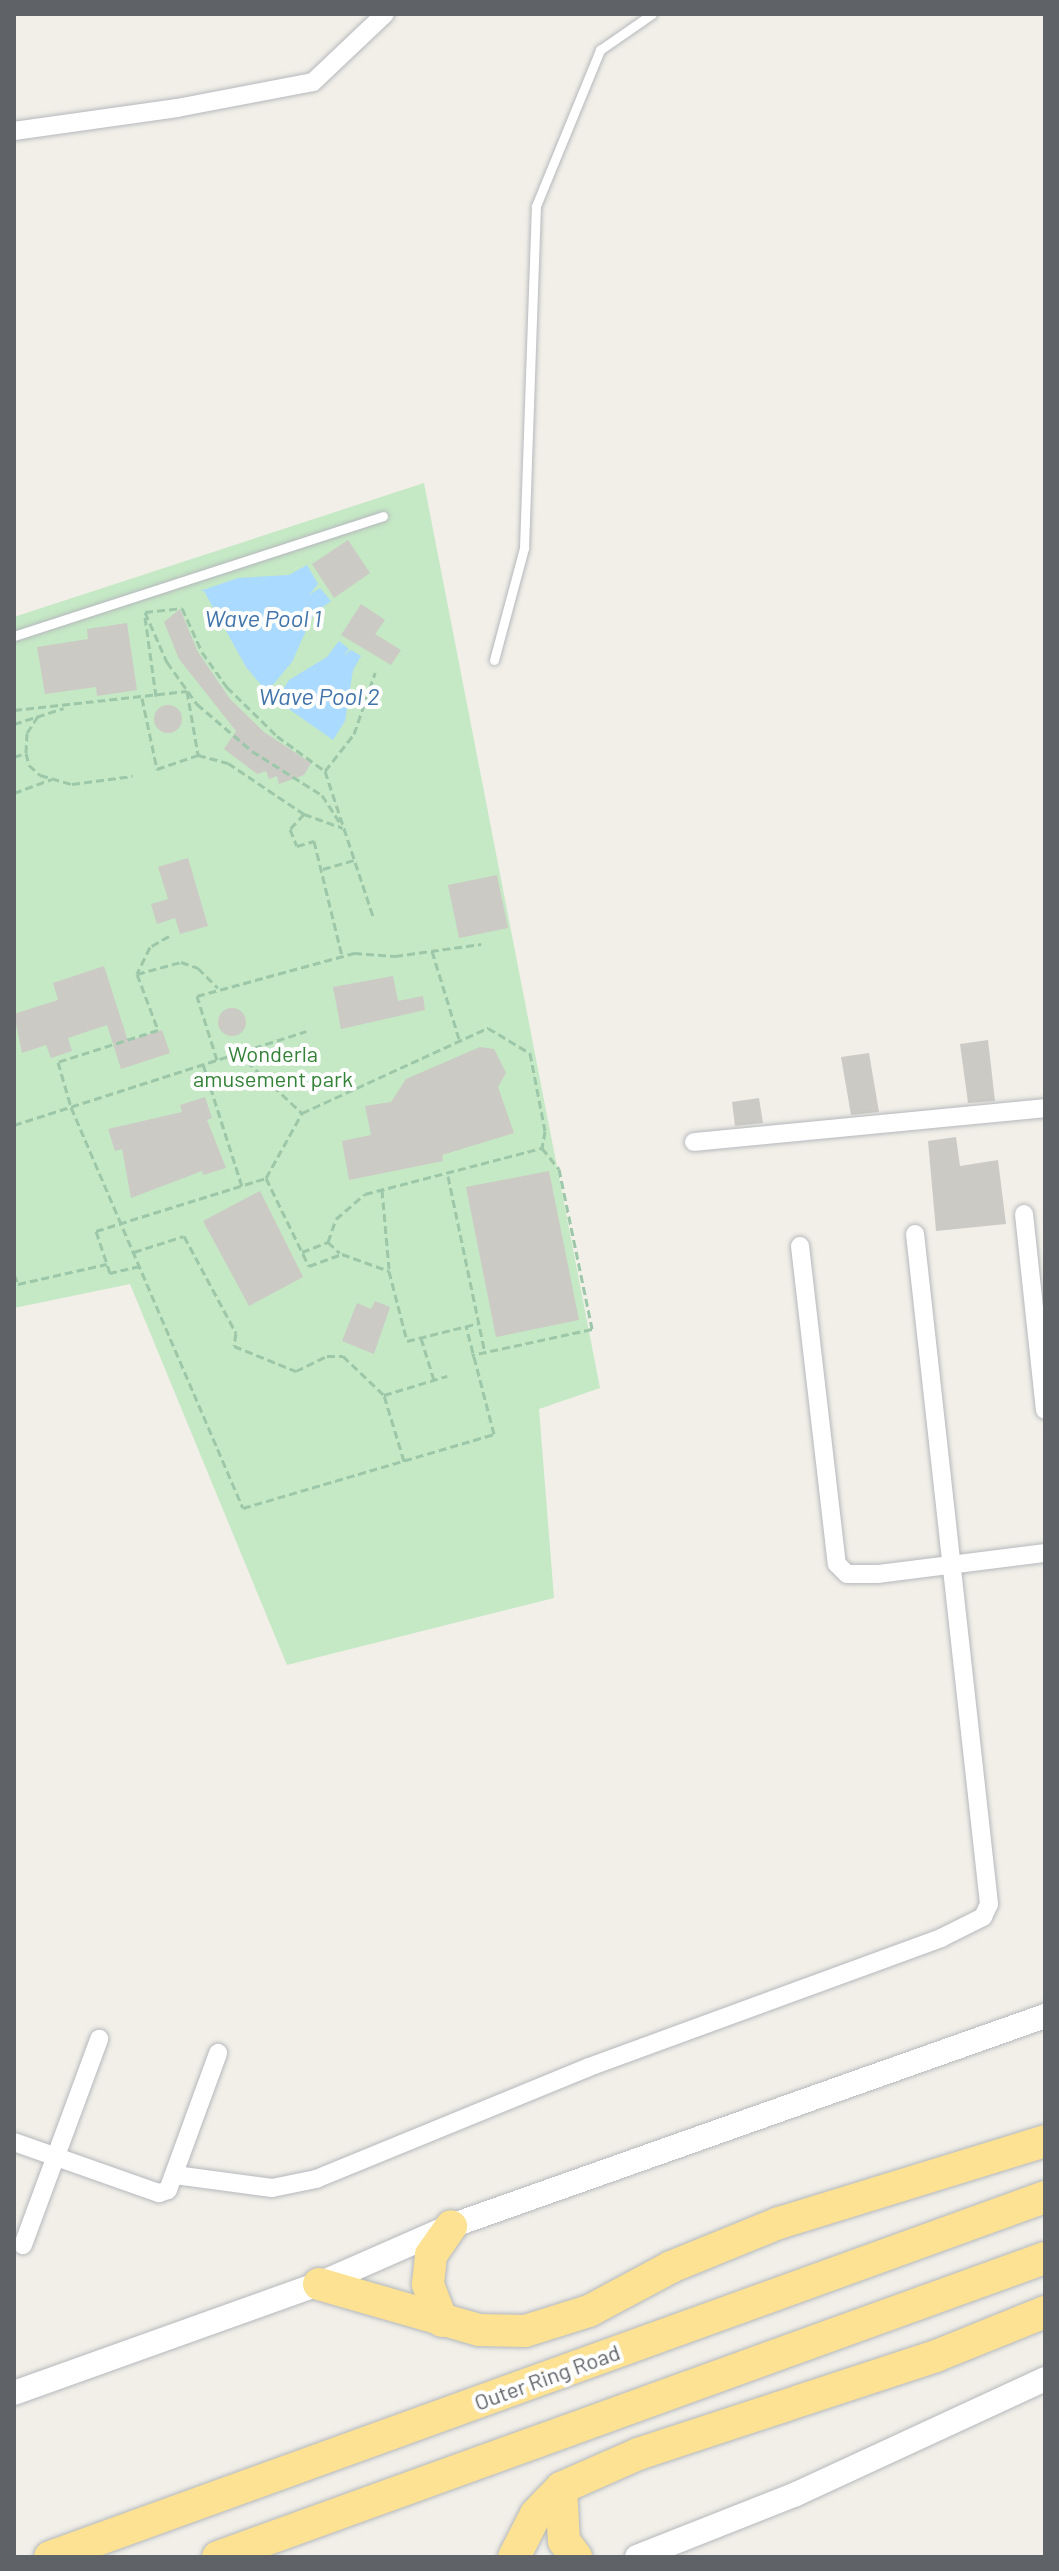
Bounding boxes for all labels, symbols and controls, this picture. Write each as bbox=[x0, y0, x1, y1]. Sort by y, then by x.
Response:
water label: Wave Pool 1 bbox=[205, 604, 321, 632]
water label: Wave Pool 2 bbox=[258, 682, 380, 710]
park label: Wonderla amusement park bbox=[193, 1040, 353, 1092]
street label: Outer Ring Road bbox=[471, 2338, 623, 2416]

